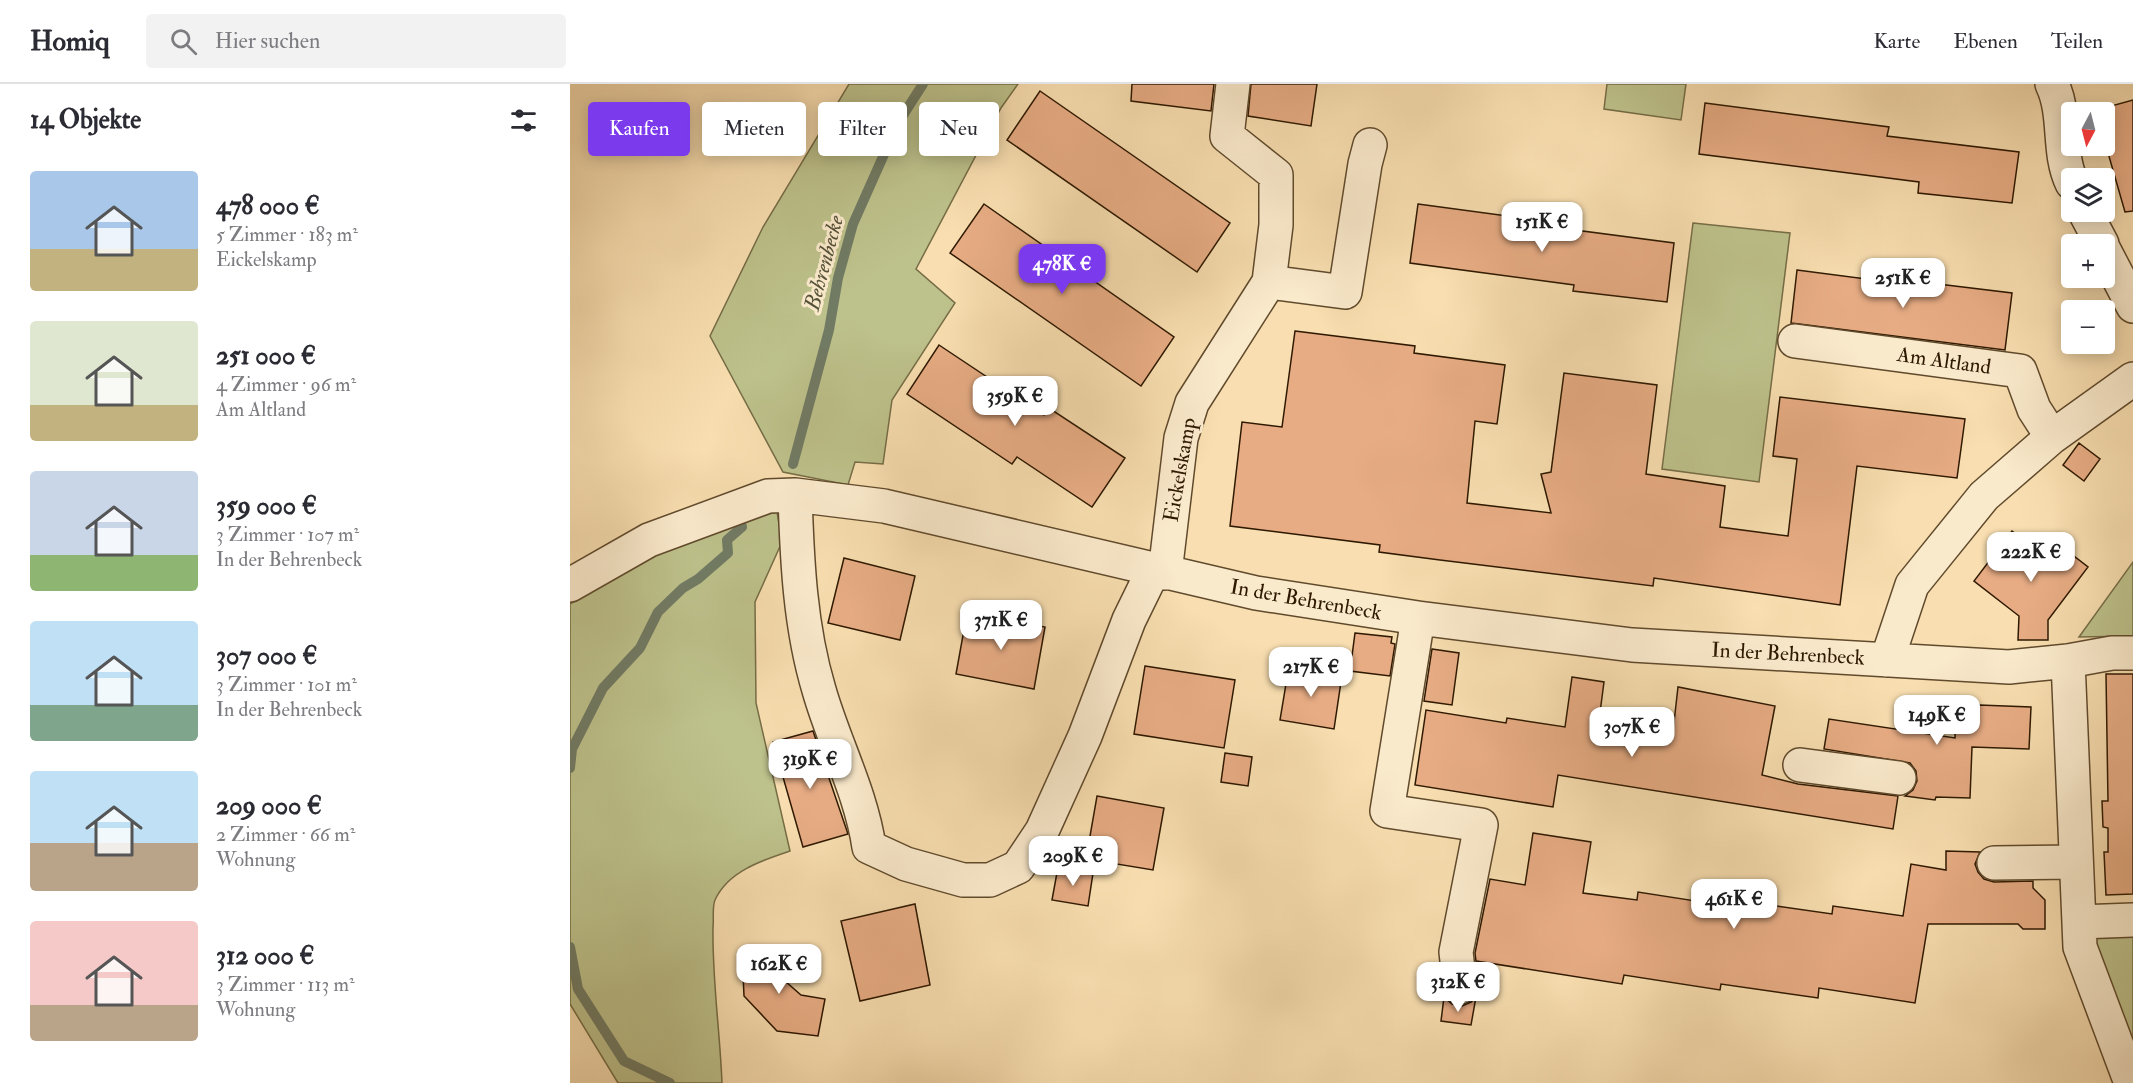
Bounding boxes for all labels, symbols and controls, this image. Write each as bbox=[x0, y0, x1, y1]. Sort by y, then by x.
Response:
search box bbox=[146, 14, 566, 68]
text: Homiq bbox=[30, 24, 110, 59]
icon: search bbox=[167, 25, 200, 58]
text: Hier suchen bbox=[215, 27, 320, 55]
text: Karte bbox=[1873, 28, 1920, 55]
text: Ebenen bbox=[1953, 28, 2018, 55]
text: Teilen bbox=[2051, 28, 2103, 55]
chip: Kaufen bbox=[588, 102, 690, 156]
chip: Mieten bbox=[702, 102, 806, 156]
chip: Filter bbox=[818, 102, 907, 156]
chip: Neu bbox=[919, 102, 999, 156]
north arrow bbox=[2061, 102, 2115, 156]
map controls bbox=[2061, 102, 2115, 354]
text: 14 Objekte bbox=[30, 104, 141, 136]
icon: filters bbox=[507, 104, 540, 137]
button: layers bbox=[2061, 168, 2115, 222]
text: 478 000 € bbox=[216, 190, 320, 222]
icon: home bbox=[78, 195, 150, 267]
pin: 151K € bbox=[1493, 202, 1591, 253]
text: 151K € bbox=[1516, 209, 1568, 234]
water label: Behrenbecke bbox=[798, 212, 850, 315]
text: 5 Zimmer · 183 m² bbox=[216, 222, 358, 247]
button: + bbox=[2061, 234, 2115, 288]
pin: 478K € bbox=[1013, 244, 1111, 295]
text: Eickelskamp bbox=[216, 247, 317, 272]
text: 478K € bbox=[1033, 251, 1091, 276]
pin: 251K € bbox=[1854, 258, 1952, 309]
text: 251K € bbox=[1875, 265, 1931, 290]
button: − bbox=[2061, 300, 2115, 354]
text: 251 000 € bbox=[216, 340, 316, 372]
street label: Am Altland bbox=[1894, 341, 1993, 381]
icon: home bbox=[78, 345, 150, 417]
text: 4 Zimmer · 96 m² bbox=[216, 372, 356, 397]
pin: 359K € bbox=[966, 376, 1064, 427]
text: 359K € bbox=[987, 383, 1043, 408]
text: Am Altland bbox=[216, 397, 306, 422]
street label: Eickelskamp bbox=[1158, 416, 1202, 524]
text: 359 000 € bbox=[216, 490, 317, 522]
icon: home bbox=[78, 495, 150, 567]
text: 3 Zimmer · 107 m² bbox=[216, 522, 359, 547]
pin: 222K € bbox=[1982, 532, 2080, 583]
text: 222K € bbox=[2001, 539, 2061, 564]
text: In der Behrenbeck bbox=[216, 547, 362, 572]
street label: In der Behrenbeck bbox=[1228, 573, 1384, 627]
pin: 371K € bbox=[952, 600, 1050, 651]
text: 371K € bbox=[974, 607, 1028, 632]
street label: In der Behrenbeck bbox=[1711, 637, 1865, 671]
text: 307 000 € bbox=[216, 640, 317, 672]
icon: home bbox=[78, 645, 150, 717]
pin: 217K € bbox=[1262, 647, 1360, 698]
text: 217K € bbox=[1283, 654, 1339, 679]
text: 3 Zimmer · 101 m² bbox=[216, 672, 357, 697]
pin: 149K € bbox=[1888, 695, 1986, 746]
text: In der Behrenbeck bbox=[216, 697, 362, 722]
text: 149K € bbox=[1908, 702, 1966, 727]
pin: 307K € bbox=[1583, 707, 1681, 758]
text: 307K € bbox=[1603, 714, 1661, 739]
pin: 319K € bbox=[761, 739, 859, 790]
text: 319K € bbox=[783, 746, 837, 771]
text: 209 000 € bbox=[216, 790, 322, 822]
icon: home bbox=[78, 795, 150, 867]
text: 2 Zimmer · 66 m² bbox=[216, 822, 355, 847]
pin: 209K € bbox=[1024, 836, 1122, 887]
text: 209K € bbox=[1043, 843, 1103, 868]
text: Wohnung bbox=[216, 847, 295, 872]
pin: 461K € bbox=[1685, 879, 1783, 930]
text: 461K € bbox=[1705, 886, 1763, 911]
text: 312 000 € bbox=[216, 940, 315, 972]
pin: 162K € bbox=[730, 944, 828, 995]
icon: home bbox=[78, 945, 150, 1017]
text: 162K € bbox=[750, 951, 808, 976]
pin: 312K € bbox=[1409, 962, 1507, 1013]
text: 312K € bbox=[1431, 969, 1485, 994]
text: 3 Zimmer · 113 m² bbox=[216, 972, 355, 997]
text: Wohnung bbox=[216, 997, 295, 1022]

